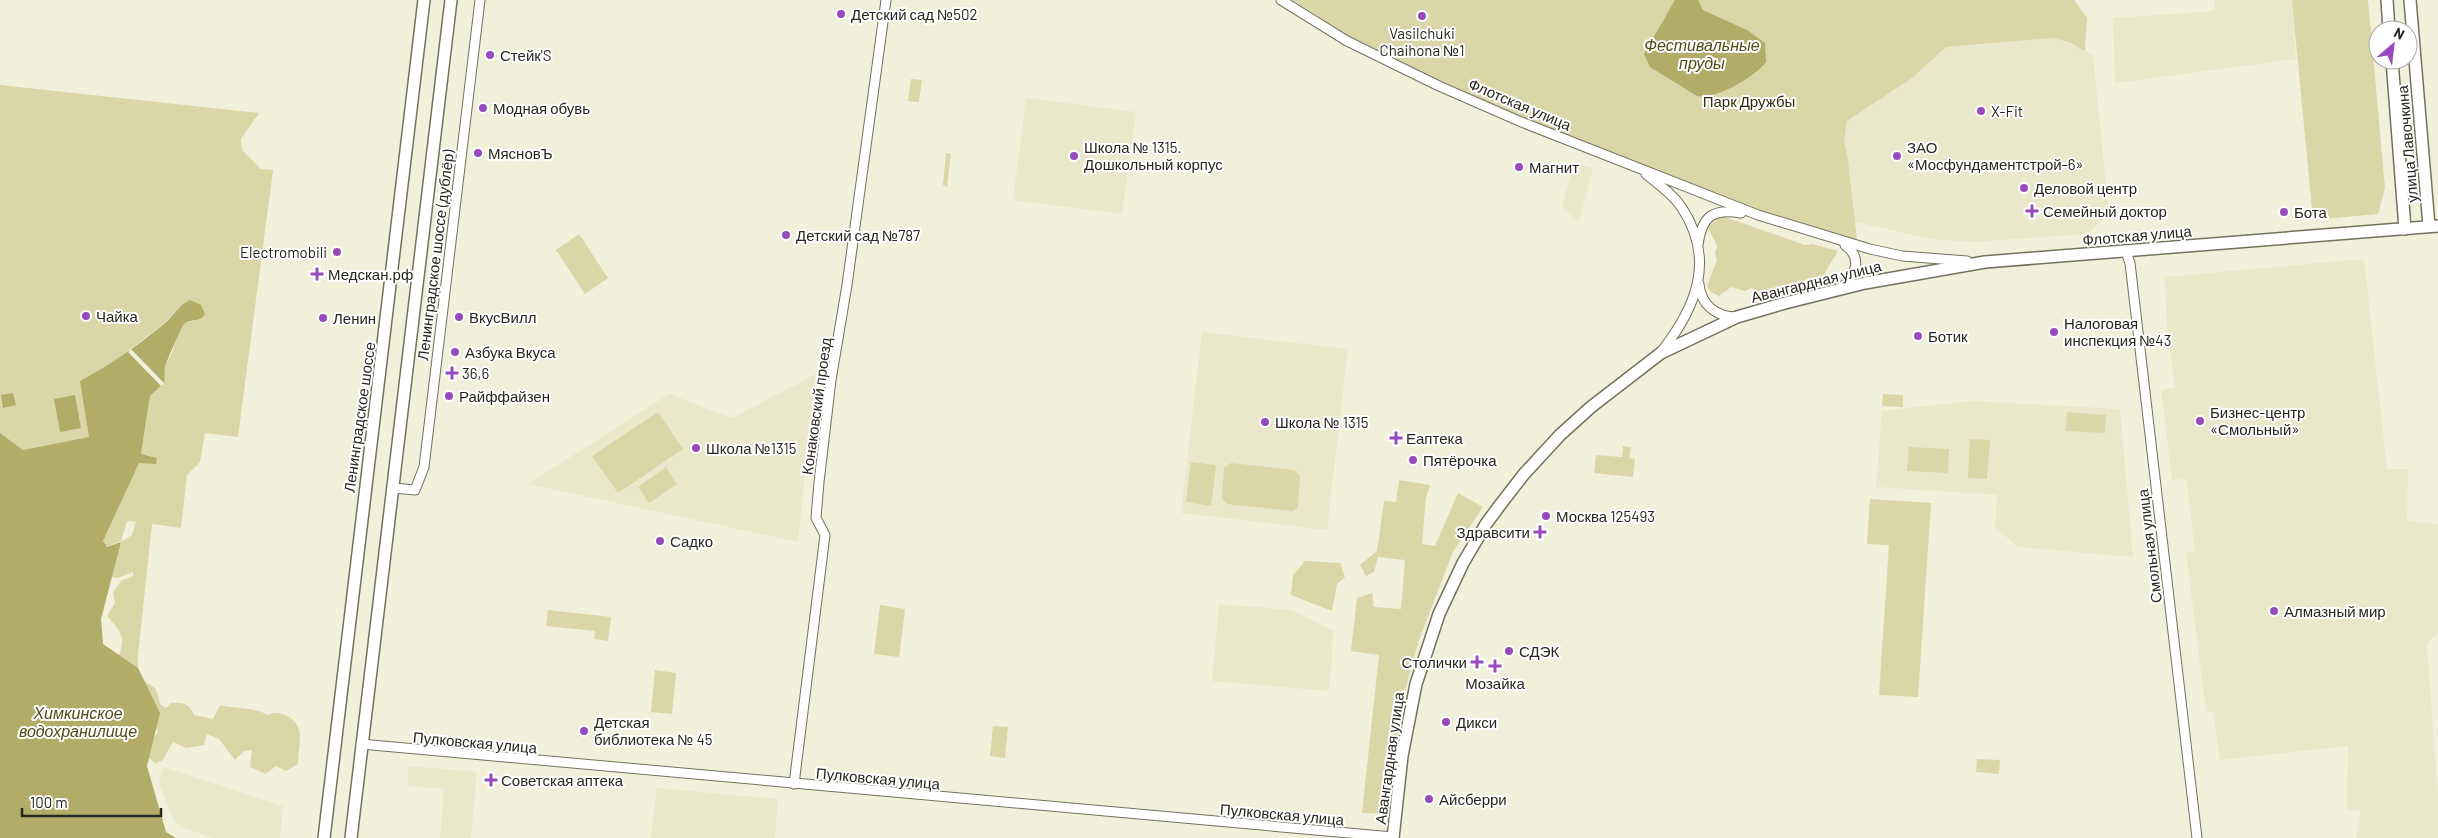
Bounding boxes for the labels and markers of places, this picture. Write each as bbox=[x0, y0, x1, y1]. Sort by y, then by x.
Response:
place label: Детский сад №502 bbox=[851, 5, 977, 23]
marker: Детский сад №502 bbox=[835, 8, 847, 20]
marker: Vasilchuki Chaihona №1 bbox=[1416, 10, 1428, 22]
place label: Vasilchuki Chaihona №1 bbox=[1380, 24, 1464, 59]
place label: Стейк'S bbox=[500, 46, 552, 64]
marker: Стейк'S bbox=[484, 49, 496, 61]
place label: Модная обувь bbox=[493, 99, 590, 117]
marker: Модная обувь bbox=[477, 102, 489, 114]
place label: X-Fit bbox=[1991, 102, 2023, 120]
marker: X-Fit bbox=[1975, 105, 1987, 117]
place label: Школа № 1315. Дошкольный корпус bbox=[1084, 138, 1223, 173]
place label: ЗАО «Мосфундаментстрой-6» bbox=[1907, 138, 2083, 173]
place label: МясновЪ bbox=[488, 144, 553, 162]
marker: МясновЪ bbox=[472, 147, 484, 159]
marker: Школа № 1315. Дошкольный корпус bbox=[1068, 150, 1080, 162]
marker: ЗАО «Мосфундаментстрой-6» bbox=[1891, 150, 1903, 162]
place label: Магнит bbox=[1529, 158, 1579, 176]
marker: Магнит bbox=[1513, 161, 1525, 173]
place label: Деловой центр bbox=[2034, 179, 2137, 197]
marker: Деловой центр bbox=[2018, 182, 2030, 194]
place label: Семейный доктор bbox=[2043, 202, 2167, 220]
place label: Бота bbox=[2294, 203, 2328, 221]
marker: Семейный доктор bbox=[2025, 204, 2039, 218]
marker: Бота bbox=[2278, 206, 2290, 218]
place label: Детский сад №787 bbox=[796, 226, 920, 244]
marker: Детский сад №787 bbox=[780, 229, 792, 241]
place label: Electromobili bbox=[240, 243, 327, 261]
marker: Electromobili bbox=[331, 246, 343, 258]
place label: Медскан.рф bbox=[328, 265, 413, 283]
marker: Медскан.рф bbox=[310, 267, 324, 281]
place label: Чайка bbox=[96, 307, 139, 325]
place label: ВкусВилл bbox=[469, 308, 536, 326]
place label: Ленин bbox=[333, 309, 376, 327]
marker: Чайка bbox=[80, 310, 92, 322]
marker: ВкусВилл bbox=[453, 311, 465, 323]
marker: Ленин bbox=[317, 312, 329, 324]
place label: Налоговая инспекция №43 bbox=[2064, 314, 2171, 349]
marker: Налоговая инспекция №43 bbox=[2048, 326, 2060, 338]
place label: Ботик bbox=[1928, 327, 1968, 345]
marker: Ботик bbox=[1912, 330, 1924, 342]
place label: Азбука Вкуса bbox=[465, 343, 556, 361]
marker: Азбука Вкуса bbox=[449, 346, 461, 358]
place label: 36,6 bbox=[462, 364, 489, 382]
marker: 36,6 bbox=[446, 367, 458, 379]
place label: Райффайзен bbox=[459, 387, 550, 405]
marker: Райффайзен bbox=[443, 390, 455, 402]
place label: Бизнес-центр «Смольный» bbox=[2210, 403, 2305, 438]
place label: Школа № 1315 bbox=[1275, 413, 1369, 431]
marker: Бизнес-центр «Смольный» bbox=[2194, 415, 2206, 427]
marker: Школа № 1315 bbox=[1259, 416, 1271, 428]
place label: Еаптека bbox=[1406, 429, 1463, 447]
marker: Еаптека bbox=[1390, 432, 1402, 444]
place label: Школа №1315 bbox=[706, 439, 797, 457]
marker: Школа №1315 bbox=[690, 442, 702, 454]
place label: Пятёрочка bbox=[1423, 451, 1497, 469]
marker: Пятёрочка bbox=[1407, 454, 1419, 466]
place label: Москва 125493 bbox=[1556, 507, 1655, 525]
marker: Москва 125493 bbox=[1540, 510, 1552, 522]
place label: Здравсити bbox=[1457, 523, 1530, 541]
marker: Здравсити bbox=[1534, 526, 1546, 538]
place label: Садко bbox=[670, 532, 713, 550]
marker: Садко bbox=[654, 535, 666, 547]
place label: Алмазный мир bbox=[2284, 602, 2386, 620]
marker: Алмазный мир bbox=[2268, 605, 2280, 617]
place label: СДЭК bbox=[1519, 642, 1559, 660]
marker: СДЭК bbox=[1503, 645, 1515, 657]
place label: Столички bbox=[1402, 653, 1467, 671]
marker: Столички bbox=[1471, 656, 1483, 668]
marker: Мозайка bbox=[1489, 660, 1501, 672]
place label: Мозайка bbox=[1465, 674, 1525, 692]
place label: Детская библиотека № 45 bbox=[594, 713, 712, 748]
place label: Дикси bbox=[1456, 713, 1497, 731]
marker: Дикси bbox=[1440, 716, 1452, 728]
marker: Детская библиотека № 45 bbox=[578, 725, 590, 737]
place label: Советская аптека bbox=[501, 771, 624, 789]
marker: Советская аптека bbox=[485, 774, 497, 786]
place label: Айсберри bbox=[1439, 790, 1507, 808]
marker: Айсберри bbox=[1423, 793, 1435, 805]

